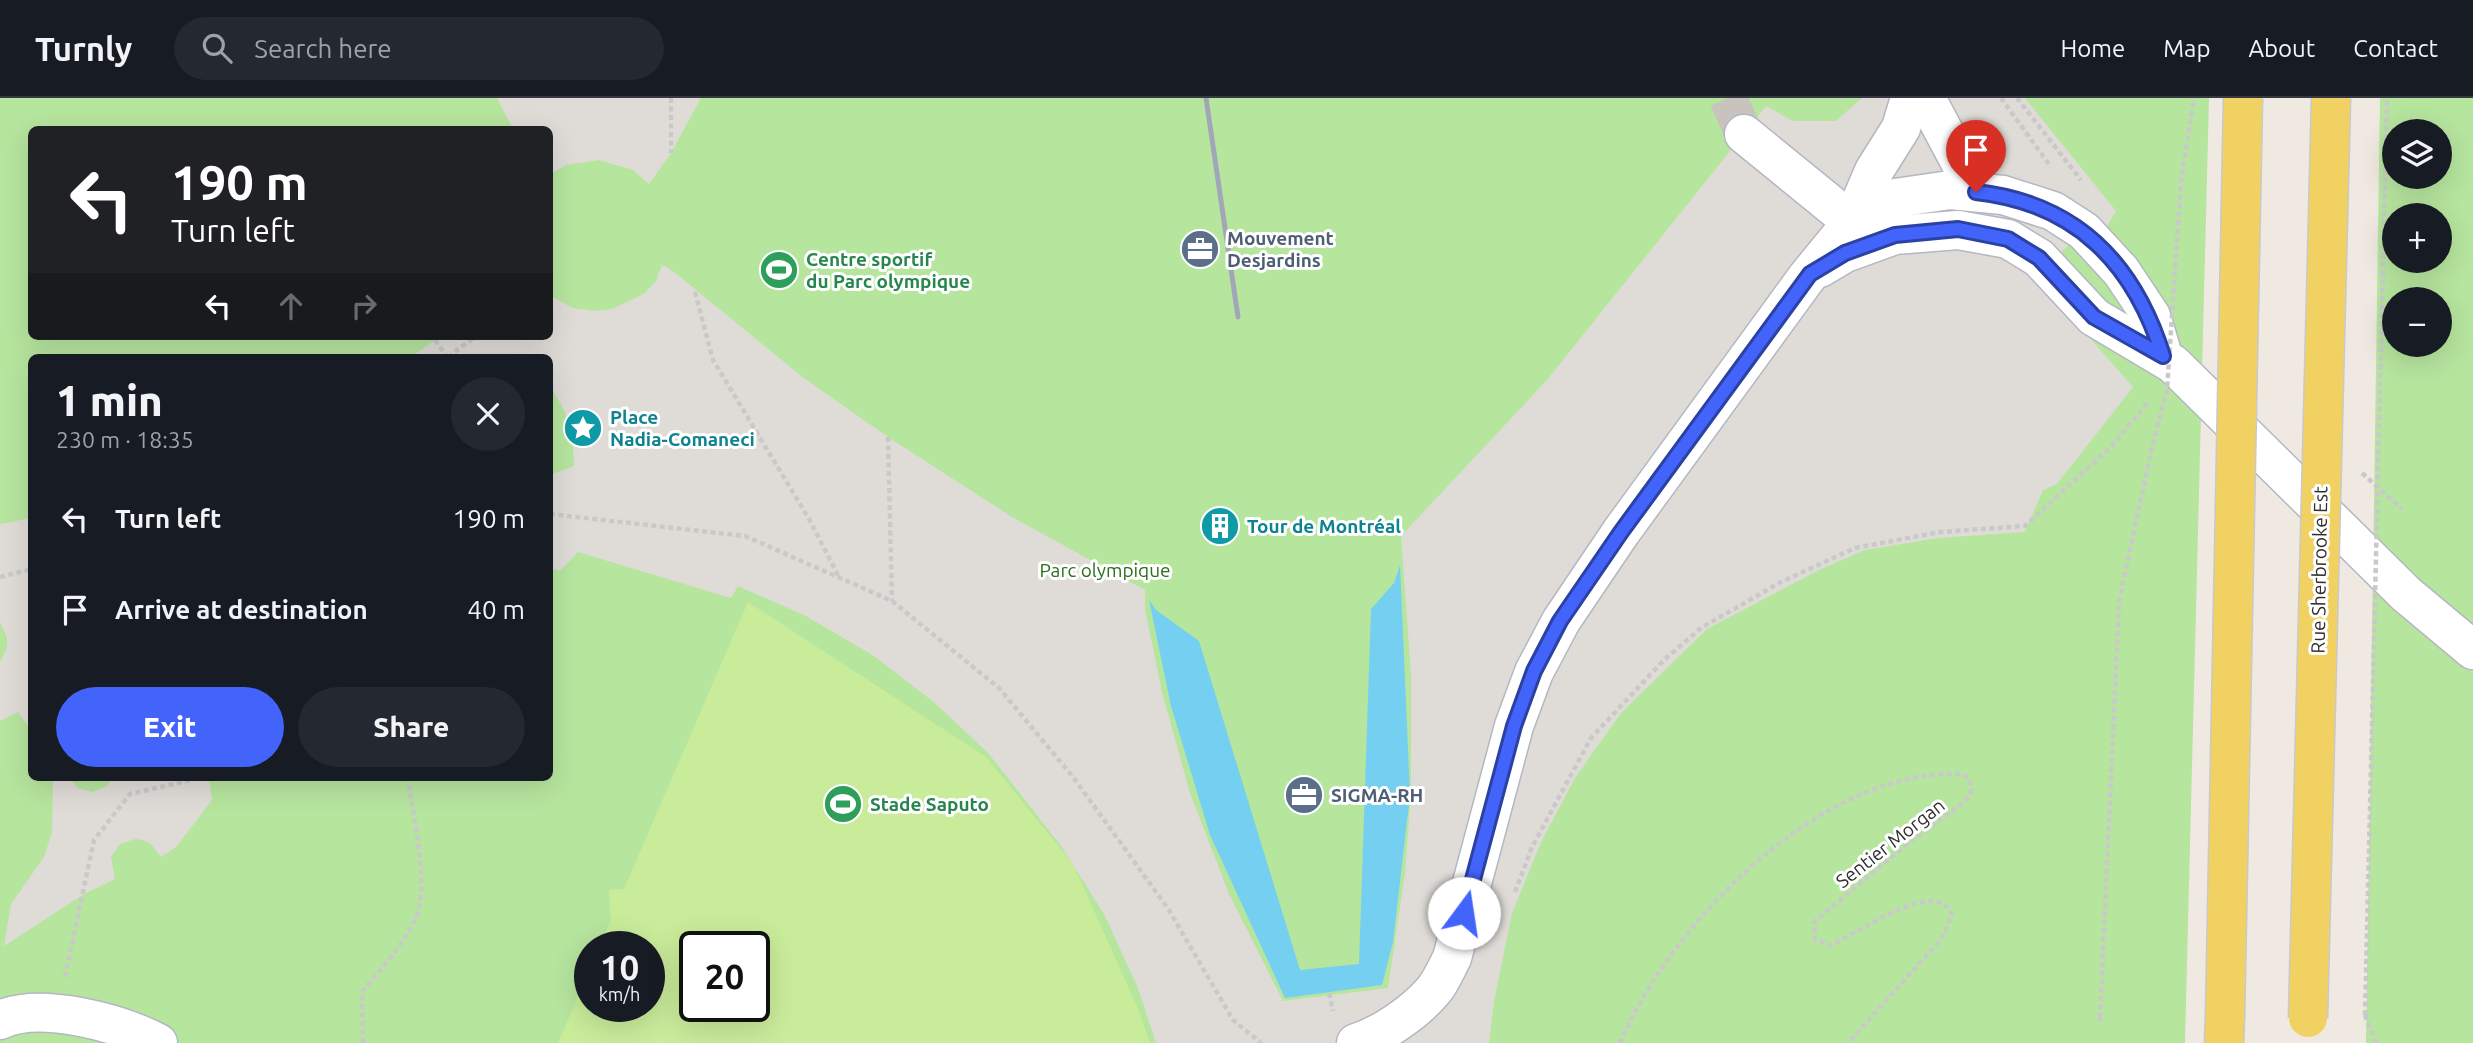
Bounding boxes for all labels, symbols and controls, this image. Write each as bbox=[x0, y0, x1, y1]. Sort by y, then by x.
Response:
search box bbox=[174, 17, 664, 80]
icon: search bbox=[198, 29, 236, 67]
text: Turnly bbox=[35, 30, 132, 67]
text: Search here bbox=[254, 34, 392, 63]
text: Home bbox=[2060, 35, 2125, 62]
text: Map bbox=[2163, 35, 2210, 62]
text: About bbox=[2248, 35, 2315, 62]
text: Contact bbox=[2353, 35, 2438, 62]
map controls bbox=[2382, 119, 2452, 357]
button: layers bbox=[2382, 119, 2452, 189]
pin bbox=[1946, 120, 2006, 192]
icon: arrive bbox=[1957, 131, 1995, 169]
icon: left bbox=[56, 154, 147, 245]
text: 190 m bbox=[171, 154, 308, 209]
button: + bbox=[2382, 203, 2452, 273]
text: Turn left bbox=[171, 212, 295, 248]
place label: Mouvement Desjardins bbox=[1227, 227, 1334, 271]
office icon: Mouvement Desjardins bbox=[1179, 228, 1221, 270]
place label: Centre sportif du Parc olympique bbox=[806, 248, 970, 292]
sports icon: Centre sportif du Parc olympique bbox=[758, 249, 800, 291]
icon: left bbox=[199, 287, 237, 325]
icon: ahead bbox=[272, 287, 310, 325]
icon: right bbox=[345, 287, 383, 325]
button: − bbox=[2382, 287, 2452, 357]
text: 1 min bbox=[56, 377, 163, 424]
button: close bbox=[451, 377, 525, 451]
place label: Place Nadia-Comaneci bbox=[610, 406, 755, 450]
place icon: Place Nadia-Comaneci bbox=[562, 407, 604, 449]
text: 230 m · 18:35 bbox=[56, 427, 194, 452]
street label: Rue Sherbrooke Est bbox=[2307, 486, 2331, 654]
icon: left bbox=[56, 500, 94, 538]
text: Turn left bbox=[115, 504, 221, 533]
text: 190 m bbox=[453, 504, 525, 533]
building icon: Tour de Montréal bbox=[1199, 505, 1241, 547]
place label: Tour de Montréal bbox=[1247, 515, 1401, 537]
park label: Parc olympique bbox=[1039, 559, 1171, 581]
icon: arrive bbox=[56, 591, 94, 629]
text: Arrive at destination bbox=[115, 595, 368, 624]
text: 40 m bbox=[467, 595, 525, 624]
button: Exit bbox=[56, 687, 284, 767]
button: Share bbox=[298, 687, 525, 767]
office icon: SIGMA-RH bbox=[1283, 774, 1325, 816]
sports icon: Stade Saputo bbox=[822, 783, 864, 825]
place label: SIGMA-RH bbox=[1331, 784, 1423, 806]
place label: Stade Saputo bbox=[870, 793, 989, 815]
street label: Sentier Morgan bbox=[1831, 794, 1949, 892]
position arrow bbox=[1427, 876, 1501, 950]
speed limit sign: 20 bbox=[679, 931, 770, 1022]
text: 10 bbox=[600, 947, 639, 987]
text: km/h bbox=[599, 984, 640, 1004]

